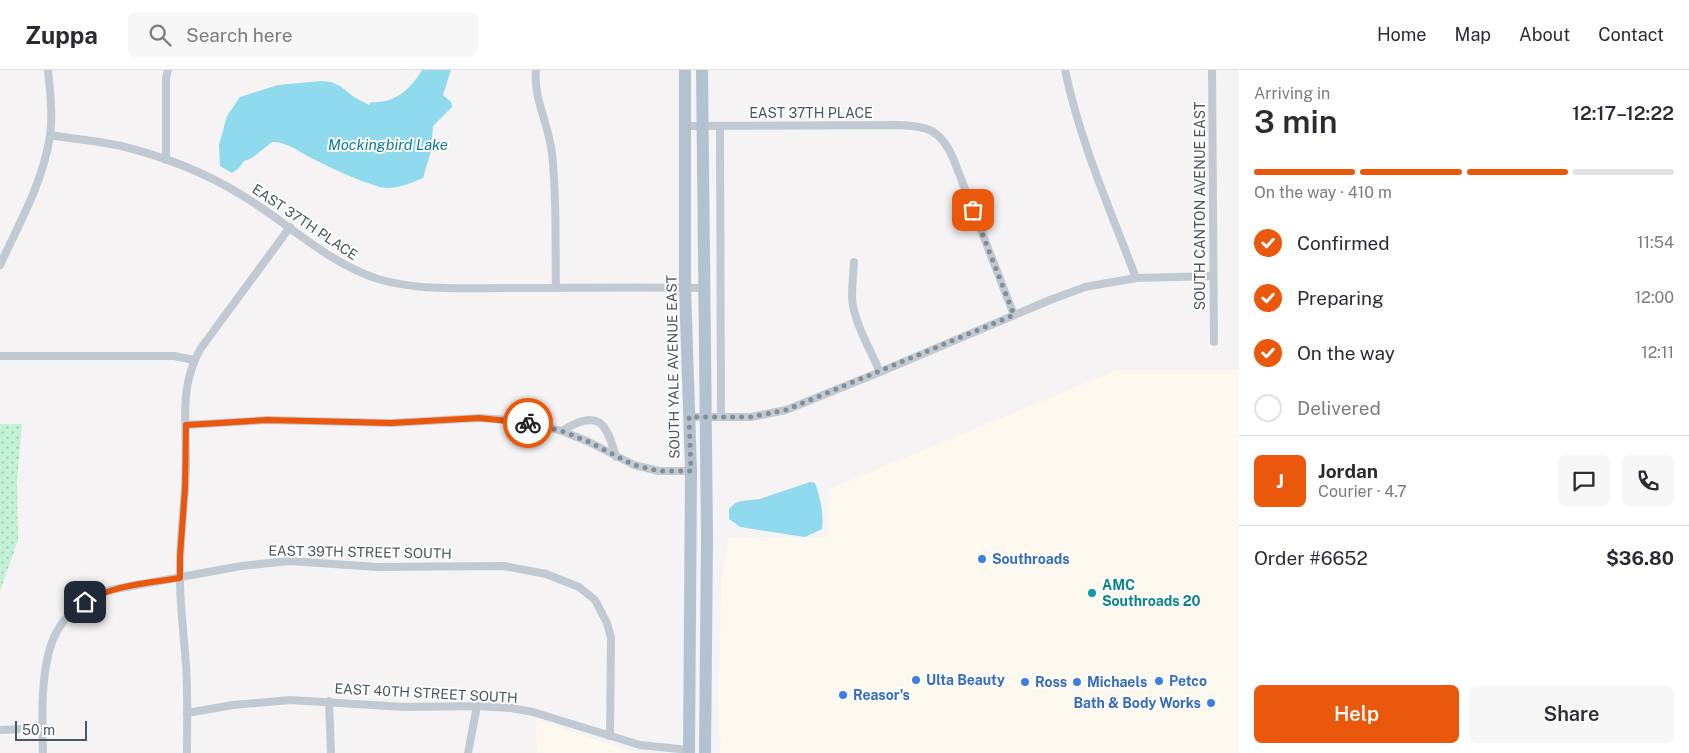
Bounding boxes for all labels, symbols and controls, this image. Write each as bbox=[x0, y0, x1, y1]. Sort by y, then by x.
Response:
search box bbox=[128, 12, 478, 57]
text: Zuppa bbox=[25, 21, 98, 49]
icon: search bbox=[146, 21, 174, 49]
text: Search here bbox=[186, 24, 293, 46]
text: Home bbox=[1377, 24, 1427, 45]
text: Map bbox=[1455, 24, 1491, 45]
text: About bbox=[1519, 24, 1570, 45]
text: Contact bbox=[1598, 24, 1664, 45]
text: Arriving in bbox=[1254, 84, 1330, 103]
street label: SOUTH CANTON AVENUE EAST bbox=[1192, 102, 1208, 310]
text: 12:17–12:22 bbox=[1572, 102, 1674, 124]
text: 3 min bbox=[1254, 103, 1338, 140]
street label: EAST 37TH PLACE bbox=[749, 105, 873, 121]
water label: Mockingbird Lake bbox=[328, 136, 448, 153]
street label: EAST 37TH PLACE bbox=[249, 181, 361, 263]
text: On the way · 410 m bbox=[1254, 183, 1392, 202]
pin bbox=[952, 189, 994, 231]
icon: bag bbox=[959, 196, 987, 224]
icon: check bbox=[1254, 229, 1282, 257]
text: Confirmed bbox=[1297, 232, 1390, 254]
text: 11:54 bbox=[1637, 233, 1674, 252]
street label: SOUTH YALE AVENUE EAST bbox=[663, 275, 683, 459]
icon: check bbox=[1254, 284, 1282, 312]
text: Preparing bbox=[1297, 287, 1384, 309]
text: 12:00 bbox=[1635, 288, 1674, 307]
icon: check bbox=[1254, 339, 1282, 367]
text: On the way bbox=[1297, 342, 1395, 364]
text: 12:11 bbox=[1641, 343, 1674, 362]
text: Delivered bbox=[1297, 397, 1381, 419]
courier bbox=[503, 398, 553, 448]
icon: bike bbox=[514, 409, 542, 437]
button: chat bbox=[1558, 455, 1610, 507]
button: phone bbox=[1622, 455, 1674, 507]
text: Jordan bbox=[1318, 460, 1378, 482]
text: J bbox=[1276, 470, 1284, 492]
text: Courier · 4.7 bbox=[1318, 482, 1407, 501]
street label: EAST 39TH STREET SOUTH bbox=[268, 542, 452, 562]
text: Order #6652 bbox=[1254, 547, 1368, 569]
text: $36.80 bbox=[1606, 547, 1674, 569]
place label: Southroads bbox=[992, 551, 1070, 567]
marker: Southroads bbox=[976, 553, 988, 565]
place label: AMC Southroads 20 bbox=[1102, 577, 1201, 609]
pin bbox=[64, 581, 106, 623]
marker: AMC Southroads 20 bbox=[1086, 587, 1098, 599]
icon: home bbox=[71, 588, 99, 616]
place label: Ulta Beauty bbox=[926, 672, 1005, 688]
place label: Petco bbox=[1169, 673, 1207, 689]
marker: Ulta Beauty bbox=[910, 674, 922, 686]
place label: Ross bbox=[1035, 674, 1067, 690]
place label: Michaels bbox=[1087, 674, 1147, 690]
marker: Petco bbox=[1153, 675, 1165, 687]
marker: Ross bbox=[1019, 676, 1031, 688]
marker: Michaels bbox=[1071, 676, 1083, 688]
street label: EAST 40TH STREET SOUTH bbox=[334, 680, 518, 706]
button: Help bbox=[1254, 685, 1459, 743]
button: Share bbox=[1469, 685, 1674, 743]
place label: Reasor's bbox=[853, 687, 910, 703]
marker: Reasor's bbox=[837, 689, 849, 701]
place label: Bath & Body Works bbox=[1074, 695, 1201, 711]
marker: Bath & Body Works bbox=[1205, 697, 1217, 709]
scale bar bbox=[15, 718, 88, 741]
text: 50 m bbox=[22, 722, 55, 738]

